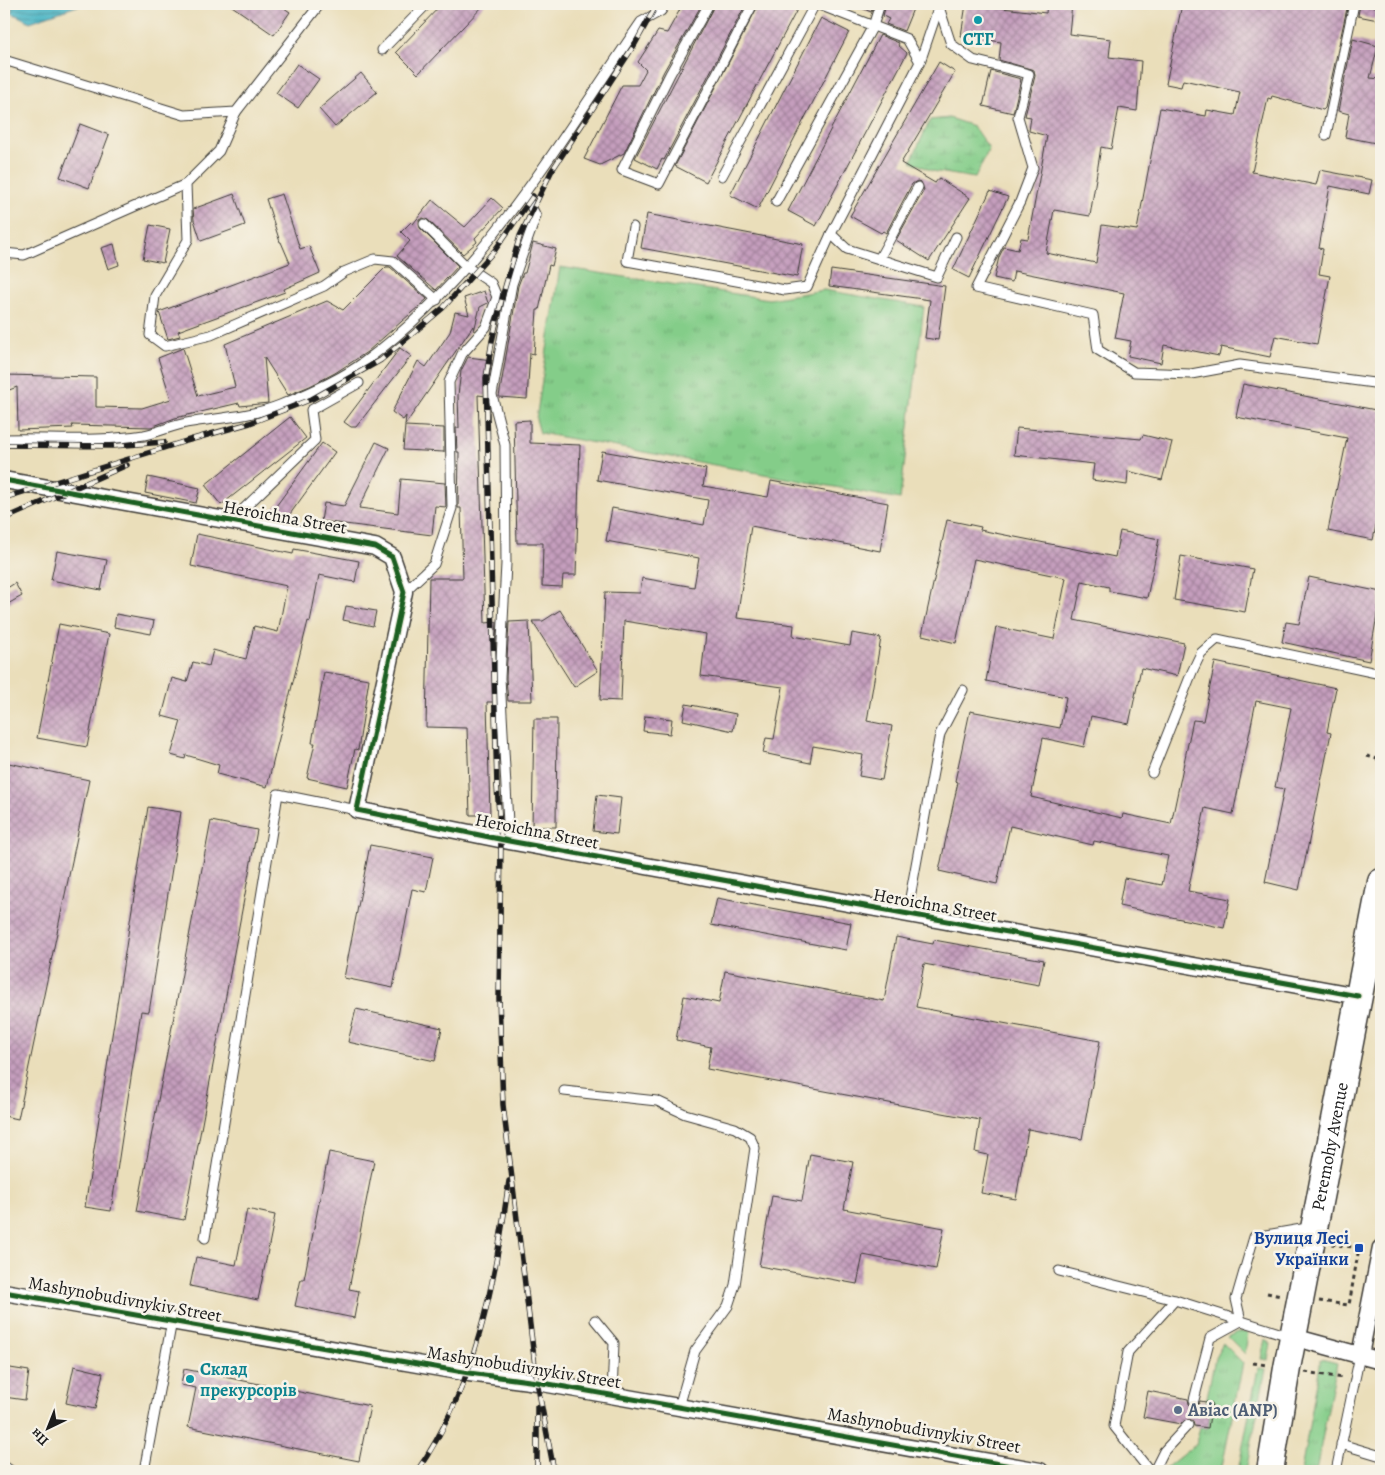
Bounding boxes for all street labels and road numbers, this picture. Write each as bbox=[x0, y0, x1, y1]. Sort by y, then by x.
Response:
street label: Heroichna Street bbox=[221, 494, 349, 540]
street label: Heroichna Street bbox=[473, 807, 601, 855]
street label: Heroichna Street bbox=[871, 882, 999, 928]
street label: Peremohy Avenue bbox=[1306, 1080, 1354, 1213]
street label: Mashynobudivnykiv Street bbox=[26, 1270, 224, 1328]
street label: Mashynobudivnykiv Street bbox=[425, 1340, 623, 1394]
street label: Mashynobudivnykiv Street bbox=[825, 1401, 1023, 1459]

